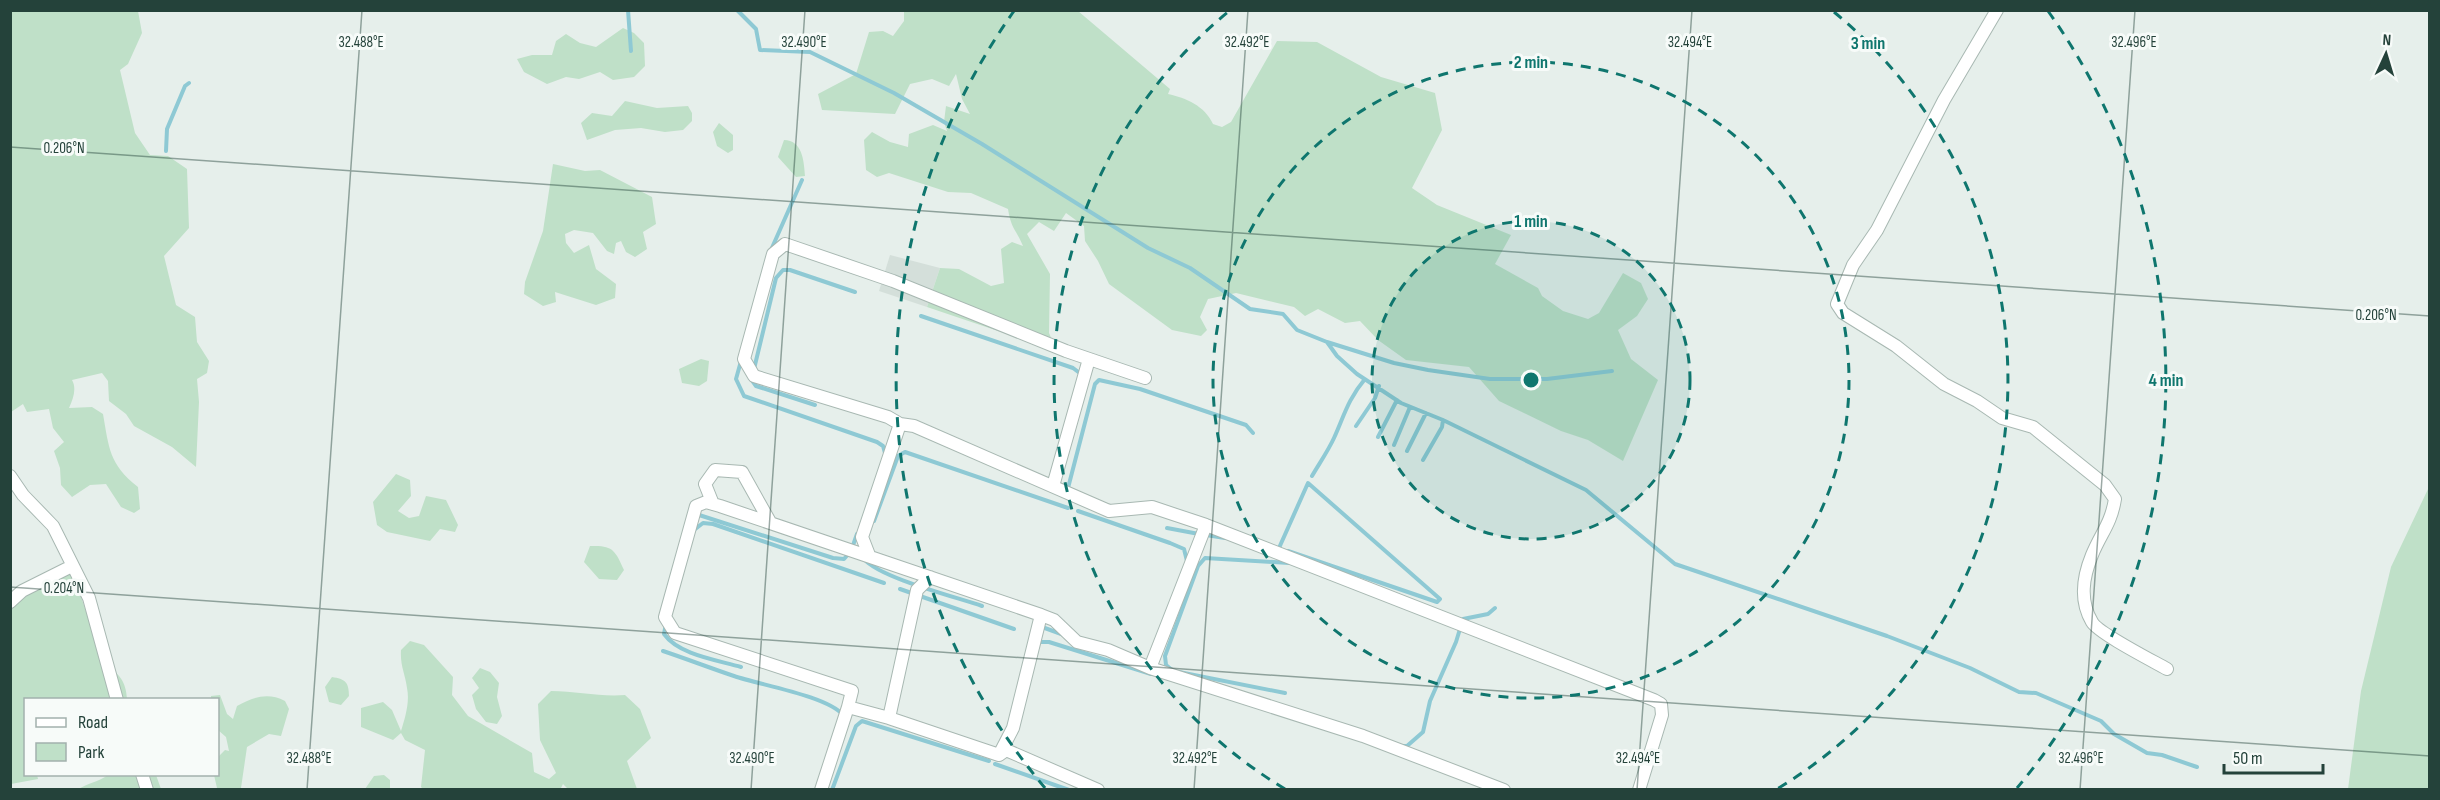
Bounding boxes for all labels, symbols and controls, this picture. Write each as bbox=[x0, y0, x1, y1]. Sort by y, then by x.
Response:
north arrow bbox=[2356, 24, 2416, 84]
text: N bbox=[2382, 31, 2392, 50]
text: 32.488°E bbox=[338, 33, 384, 52]
text: 32.490°E bbox=[781, 33, 827, 52]
text: 32.492°E bbox=[1224, 33, 1270, 52]
text: 32.494°E bbox=[1668, 33, 1712, 52]
text: 3 min bbox=[1851, 33, 1885, 54]
text: 32.496°E bbox=[2111, 33, 2157, 52]
text: 2 min bbox=[1514, 52, 1548, 73]
text: 0.206°N bbox=[43, 139, 85, 158]
text: 1 min bbox=[1514, 211, 1548, 232]
text: 0.206°N bbox=[2355, 306, 2397, 325]
centre of rings bbox=[1521, 370, 1541, 390]
text: 4 min bbox=[2149, 370, 2183, 391]
text: 0.204°N bbox=[44, 579, 84, 598]
legend bbox=[24, 698, 219, 776]
text: Road bbox=[78, 712, 108, 733]
scale bar bbox=[2224, 737, 2323, 775]
text: Park bbox=[78, 742, 104, 763]
text: 50 m bbox=[2233, 748, 2263, 769]
text: 32.488°E bbox=[286, 749, 332, 768]
text: 32.490°E bbox=[729, 749, 775, 768]
text: 32.492°E bbox=[1172, 749, 1218, 768]
text: 32.494°E bbox=[1616, 749, 1660, 768]
text: 32.496°E bbox=[2058, 749, 2104, 768]

